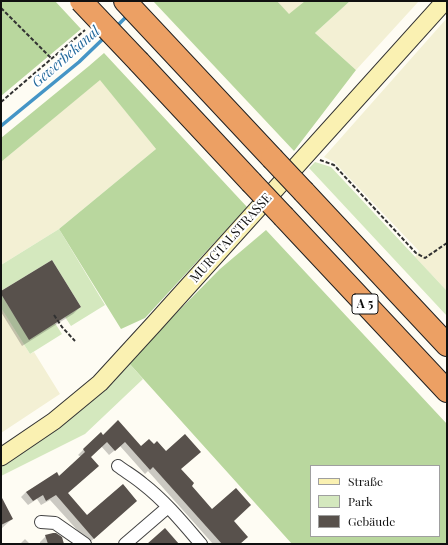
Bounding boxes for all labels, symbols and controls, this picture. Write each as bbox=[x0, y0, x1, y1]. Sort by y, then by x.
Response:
water label: Gewerbekanal bbox=[29, 23, 103, 91]
street label: MURGTALSTRASSE bbox=[187, 190, 275, 286]
road number: A 5 bbox=[352, 294, 378, 314]
legend bbox=[310, 465, 440, 537]
text: Straße bbox=[348, 473, 383, 489]
text: Park bbox=[348, 493, 373, 509]
text: Gebäude bbox=[348, 513, 395, 529]

